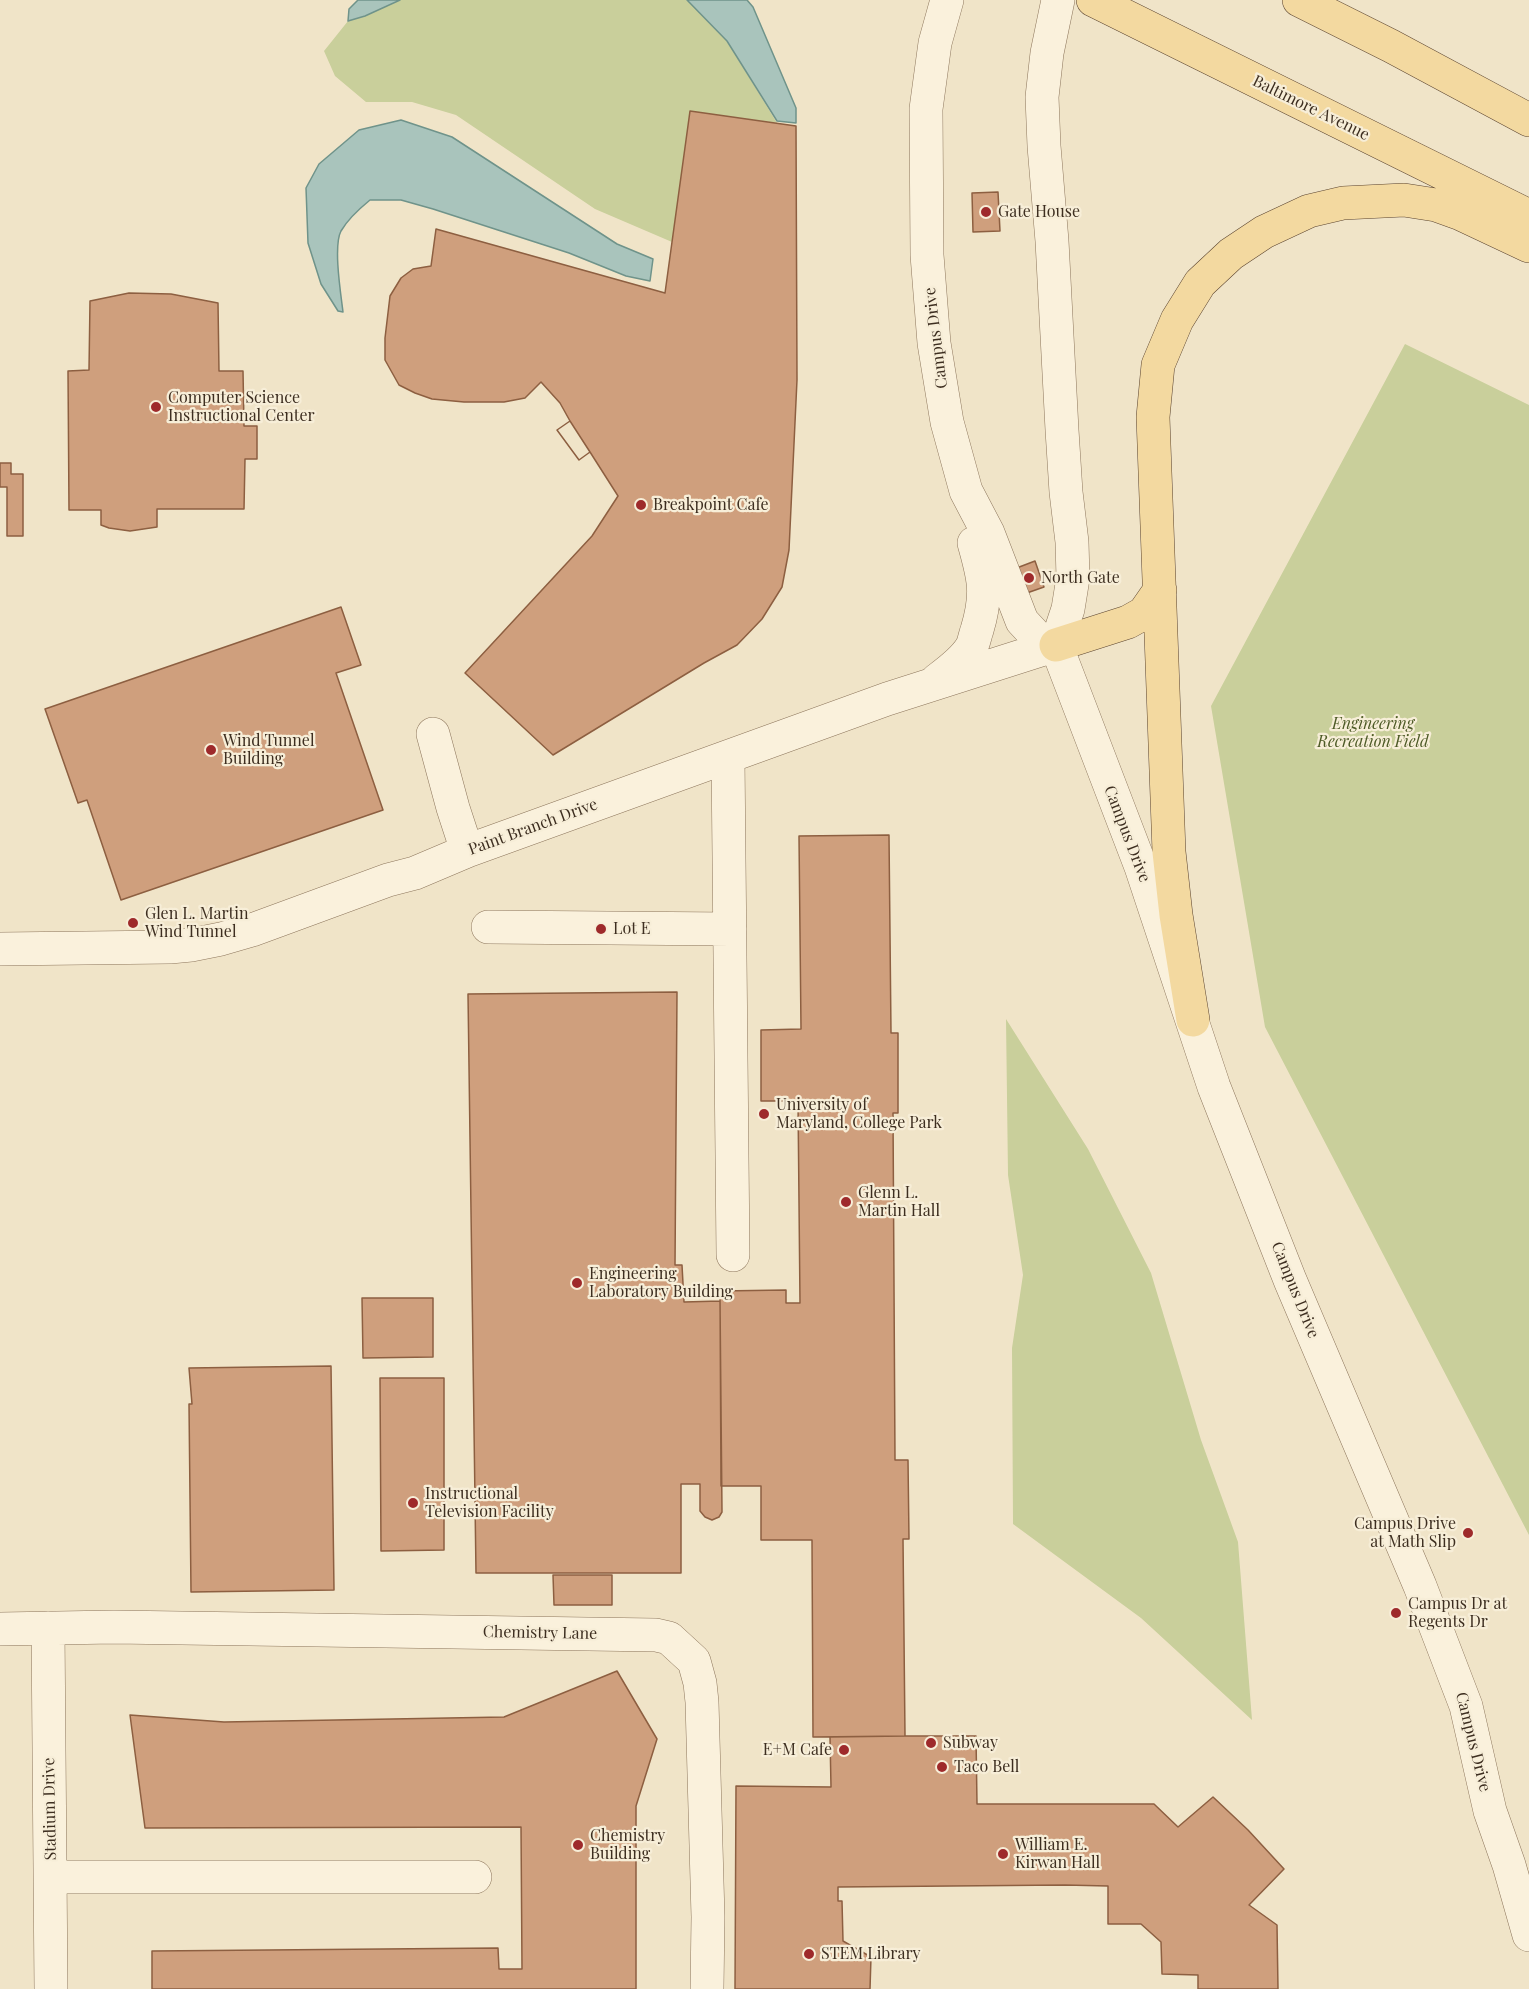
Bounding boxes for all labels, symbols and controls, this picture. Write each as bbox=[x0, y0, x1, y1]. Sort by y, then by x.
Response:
street label: Baltimore Avenue bbox=[1249, 71, 1373, 145]
place label: Gate House bbox=[998, 202, 1080, 222]
marker: Gate House bbox=[979, 205, 993, 219]
street label: Campus Drive bbox=[920, 286, 952, 390]
place label: Computer Science Instructional Center bbox=[168, 388, 315, 426]
marker: Computer Science Instructional Center bbox=[149, 400, 163, 414]
place label: Breakpoint Cafe bbox=[653, 495, 769, 515]
marker: Breakpoint Cafe bbox=[634, 498, 648, 512]
place label: North Gate bbox=[1041, 568, 1120, 588]
marker: North Gate bbox=[1022, 571, 1036, 585]
park label: Engineering Recreation Field bbox=[1317, 714, 1429, 752]
place label: Wind Tunnel Building bbox=[223, 731, 315, 769]
marker: Wind Tunnel Building bbox=[204, 743, 218, 757]
street label: Campus Drive bbox=[1100, 783, 1154, 885]
street label: Paint Branch Drive bbox=[466, 795, 600, 859]
place label: Glen L. Martin Wind Tunnel bbox=[145, 904, 248, 942]
marker: Glen L. Martin Wind Tunnel bbox=[126, 916, 140, 930]
place label: Lot E bbox=[613, 919, 651, 939]
marker: Lot E bbox=[594, 922, 608, 936]
place label: University of Maryland, College Park bbox=[776, 1095, 942, 1133]
marker: University of Maryland, College Park bbox=[757, 1107, 771, 1121]
place label: Glenn L. Martin Hall bbox=[858, 1183, 940, 1221]
marker: Glenn L. Martin Hall bbox=[839, 1195, 853, 1209]
street label: Campus Drive bbox=[1267, 1239, 1323, 1341]
place label: Engineering Laboratory Building bbox=[589, 1264, 733, 1302]
marker: Engineering Laboratory Building bbox=[570, 1276, 584, 1290]
place label: Instructional Television Facility bbox=[425, 1484, 554, 1522]
marker: Instructional Television Facility bbox=[406, 1496, 420, 1510]
place label: Campus Drive at Math Slip bbox=[1354, 1514, 1456, 1552]
marker: Campus Drive at Math Slip bbox=[1461, 1526, 1475, 1540]
place label: Campus Dr at Regents Dr bbox=[1408, 1594, 1507, 1632]
marker: Campus Dr at Regents Dr bbox=[1389, 1606, 1403, 1620]
street label: Chemistry Lane bbox=[483, 1622, 597, 1644]
street label: Campus Drive bbox=[1451, 1690, 1495, 1794]
place label: Subway bbox=[943, 1733, 998, 1753]
marker: Subway bbox=[924, 1736, 938, 1750]
place label: E+M Cafe bbox=[763, 1740, 832, 1760]
marker: E+M Cafe bbox=[837, 1743, 851, 1757]
street label: Stadium Drive bbox=[40, 1757, 60, 1861]
place label: Taco Bell bbox=[954, 1757, 1019, 1777]
marker: Taco Bell bbox=[935, 1760, 949, 1774]
place label: Chemistry Building bbox=[590, 1826, 665, 1864]
place label: William E. Kirwan Hall bbox=[1015, 1835, 1100, 1873]
marker: Chemistry Building bbox=[571, 1838, 585, 1852]
marker: William E. Kirwan Hall bbox=[996, 1847, 1010, 1861]
place label: STEM Library bbox=[821, 1944, 921, 1964]
marker: STEM Library bbox=[802, 1947, 816, 1961]

